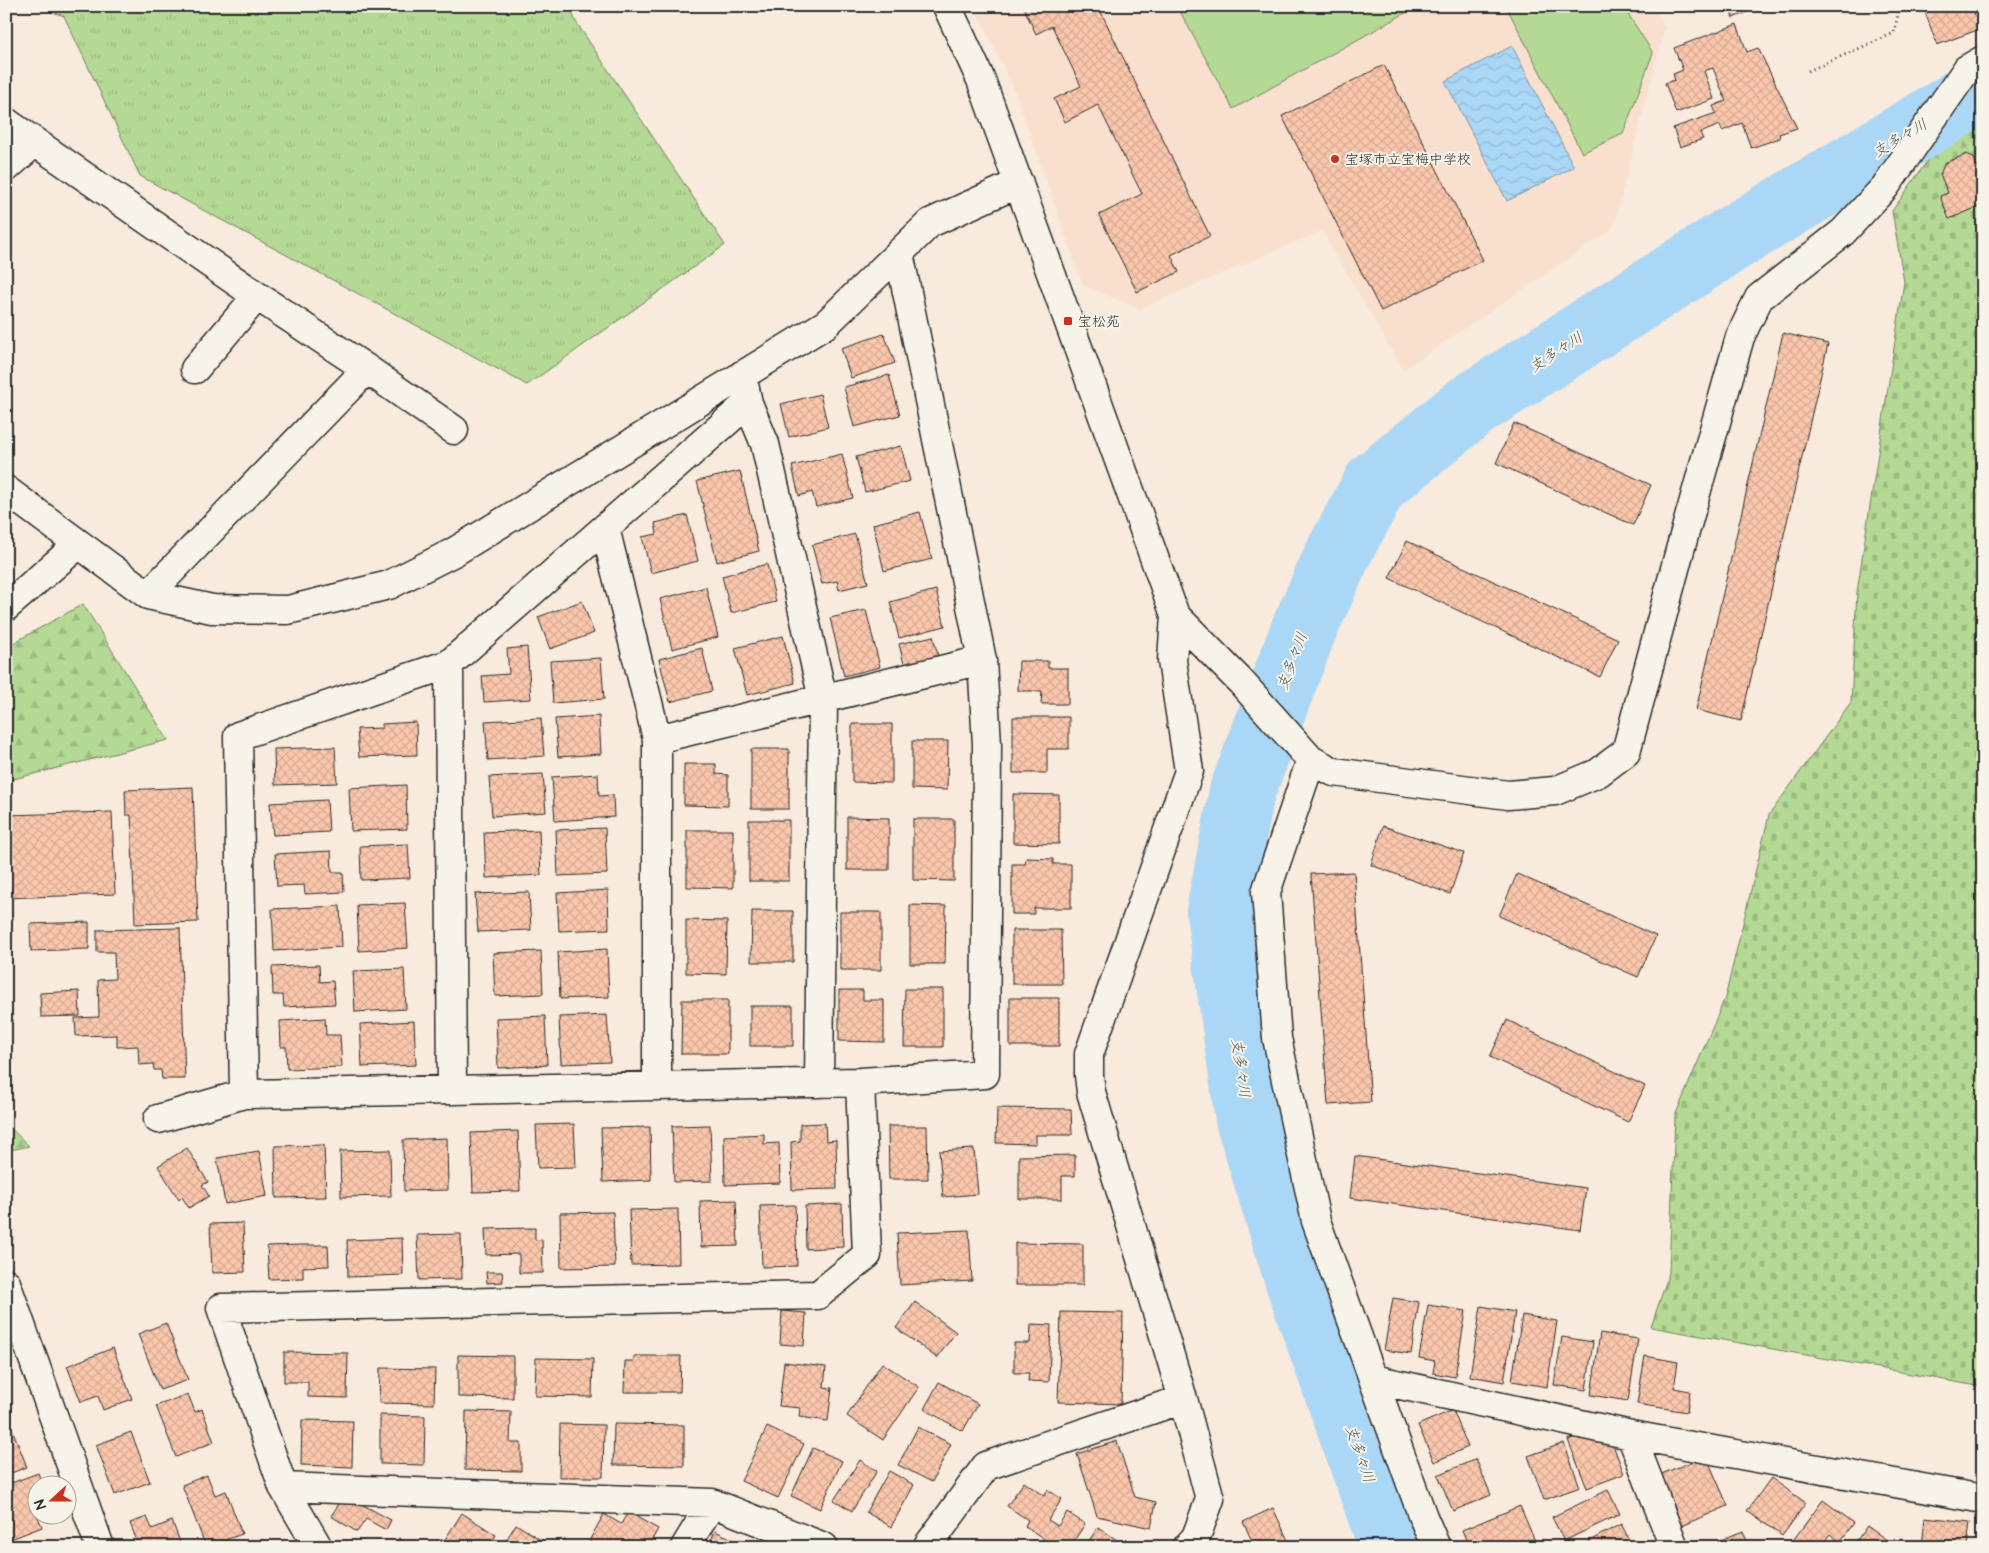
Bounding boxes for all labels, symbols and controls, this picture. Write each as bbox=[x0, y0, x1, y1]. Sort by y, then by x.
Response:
water label: 支多々川 bbox=[1869, 114, 1931, 163]
place label: 宝塚市立宝梅中学校 bbox=[1345, 150, 1471, 170]
marker: 宝塚市立宝梅中学校 bbox=[1329, 153, 1341, 165]
place label: 宝松苑 bbox=[1078, 312, 1120, 332]
marker: 宝松苑 bbox=[1062, 315, 1074, 327]
water label: 支多々川 bbox=[1525, 327, 1587, 378]
water label: 支多々川 bbox=[1272, 629, 1313, 693]
water label: 支多々川 bbox=[1226, 1037, 1255, 1099]
water label: 支多々川 bbox=[1340, 1422, 1379, 1486]
north arrow bbox=[28, 1476, 78, 1526]
text: N bbox=[30, 1496, 52, 1512]

